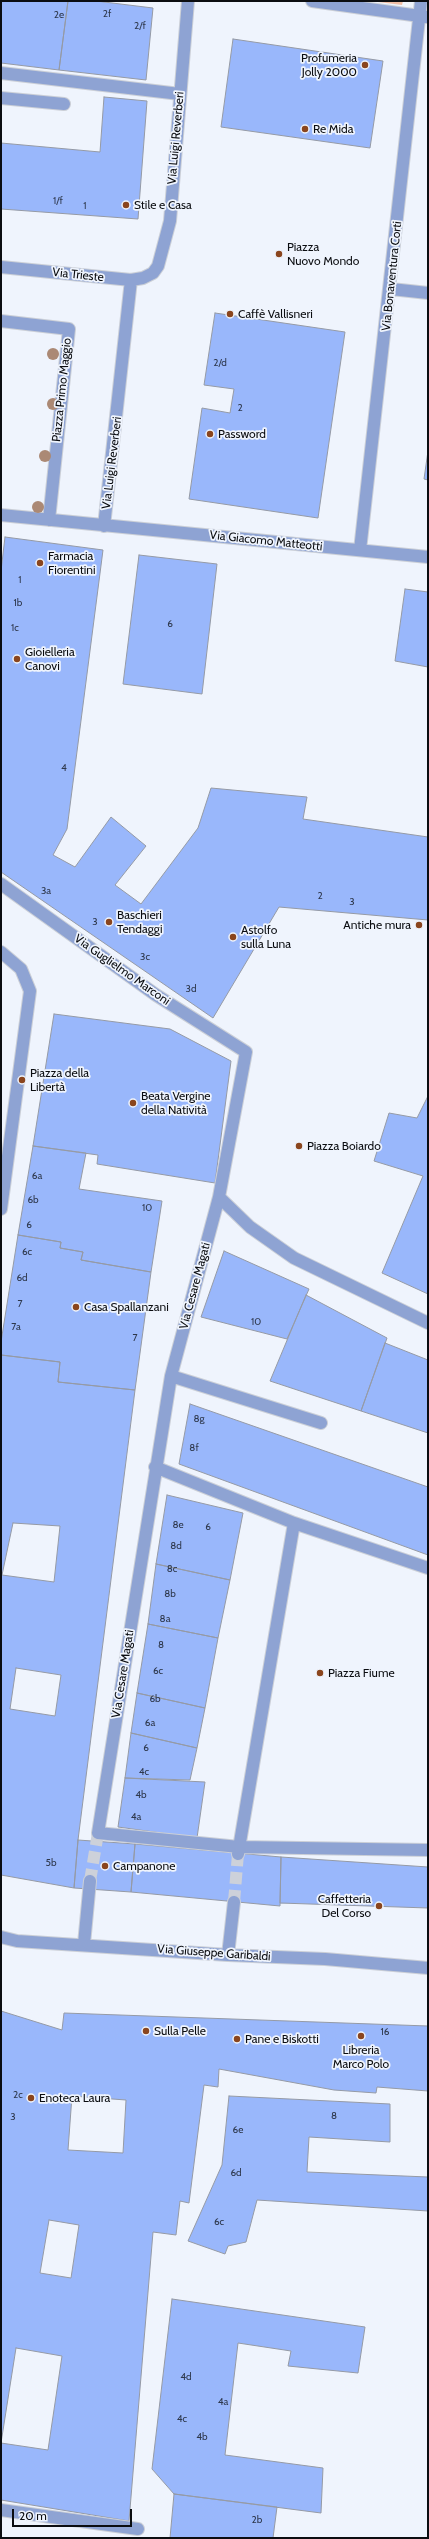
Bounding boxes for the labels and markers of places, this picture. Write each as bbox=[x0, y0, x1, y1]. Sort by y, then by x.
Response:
place label: Profumeria Jolly 2000 bbox=[301, 51, 357, 79]
marker: Profumeria Jolly 2000 bbox=[360, 60, 370, 70]
place label: Re Mida bbox=[313, 122, 353, 136]
marker: Re Mida bbox=[300, 124, 310, 134]
place label: Stile e Casa bbox=[134, 198, 192, 212]
marker: Stile e Casa bbox=[121, 200, 131, 210]
place label: Piazza Nuovo Mondo bbox=[287, 240, 359, 268]
marker: Piazza Nuovo Mondo bbox=[274, 249, 284, 259]
place label: Caffè Vallisneri bbox=[238, 307, 313, 321]
marker: Caffè Vallisneri bbox=[225, 309, 235, 319]
place label: Password bbox=[218, 427, 266, 441]
marker: Password bbox=[205, 429, 215, 439]
place label: Farmacia Fiorentini bbox=[48, 549, 96, 577]
marker: Farmacia Fiorentini bbox=[35, 558, 45, 568]
place label: Gioielleria Canovi bbox=[25, 645, 75, 673]
marker: Gioielleria Canovi bbox=[12, 654, 22, 664]
place label: Baschieri Tendaggi bbox=[117, 908, 162, 936]
marker: Baschieri Tendaggi bbox=[104, 917, 114, 927]
place label: Antiche mura bbox=[343, 918, 411, 932]
marker: Antiche mura bbox=[414, 920, 424, 930]
place label: Astolfo sulla Luna bbox=[241, 923, 291, 951]
marker: Astolfo sulla Luna bbox=[228, 932, 238, 942]
place label: Piazza della Libertà bbox=[30, 1066, 89, 1094]
marker: Piazza della Libertà bbox=[17, 1075, 27, 1085]
place label: Beata Vergine della Natività bbox=[141, 1089, 211, 1117]
marker: Beata Vergine della Natività bbox=[128, 1098, 138, 1108]
place label: Piazza Boiardo bbox=[307, 1139, 381, 1153]
marker: Piazza Boiardo bbox=[294, 1141, 304, 1151]
place label: Casa Spallanzani bbox=[84, 1300, 169, 1314]
marker: Casa Spallanzani bbox=[71, 1302, 81, 1312]
place label: Piazza Fiume bbox=[328, 1666, 395, 1680]
marker: Piazza Fiume bbox=[315, 1668, 325, 1678]
place label: Campanone bbox=[113, 1859, 175, 1873]
marker: Campanone bbox=[100, 1861, 110, 1871]
place label: Caffetteria Del Corso bbox=[318, 1892, 371, 1920]
marker: Caffetteria Del Corso bbox=[374, 1901, 384, 1911]
place label: Sulla Pelle bbox=[154, 2024, 206, 2038]
marker: Sulla Pelle bbox=[141, 2026, 151, 2036]
marker: Libreria Marco Polo bbox=[356, 2031, 366, 2041]
place label: Pane e Biskotti bbox=[245, 2032, 319, 2046]
marker: Pane e Biskotti bbox=[232, 2034, 242, 2044]
place label: Libreria Marco Polo bbox=[333, 2043, 389, 2071]
place label: Enoteca Laura bbox=[39, 2091, 110, 2105]
marker: Enoteca Laura bbox=[26, 2093, 36, 2103]

